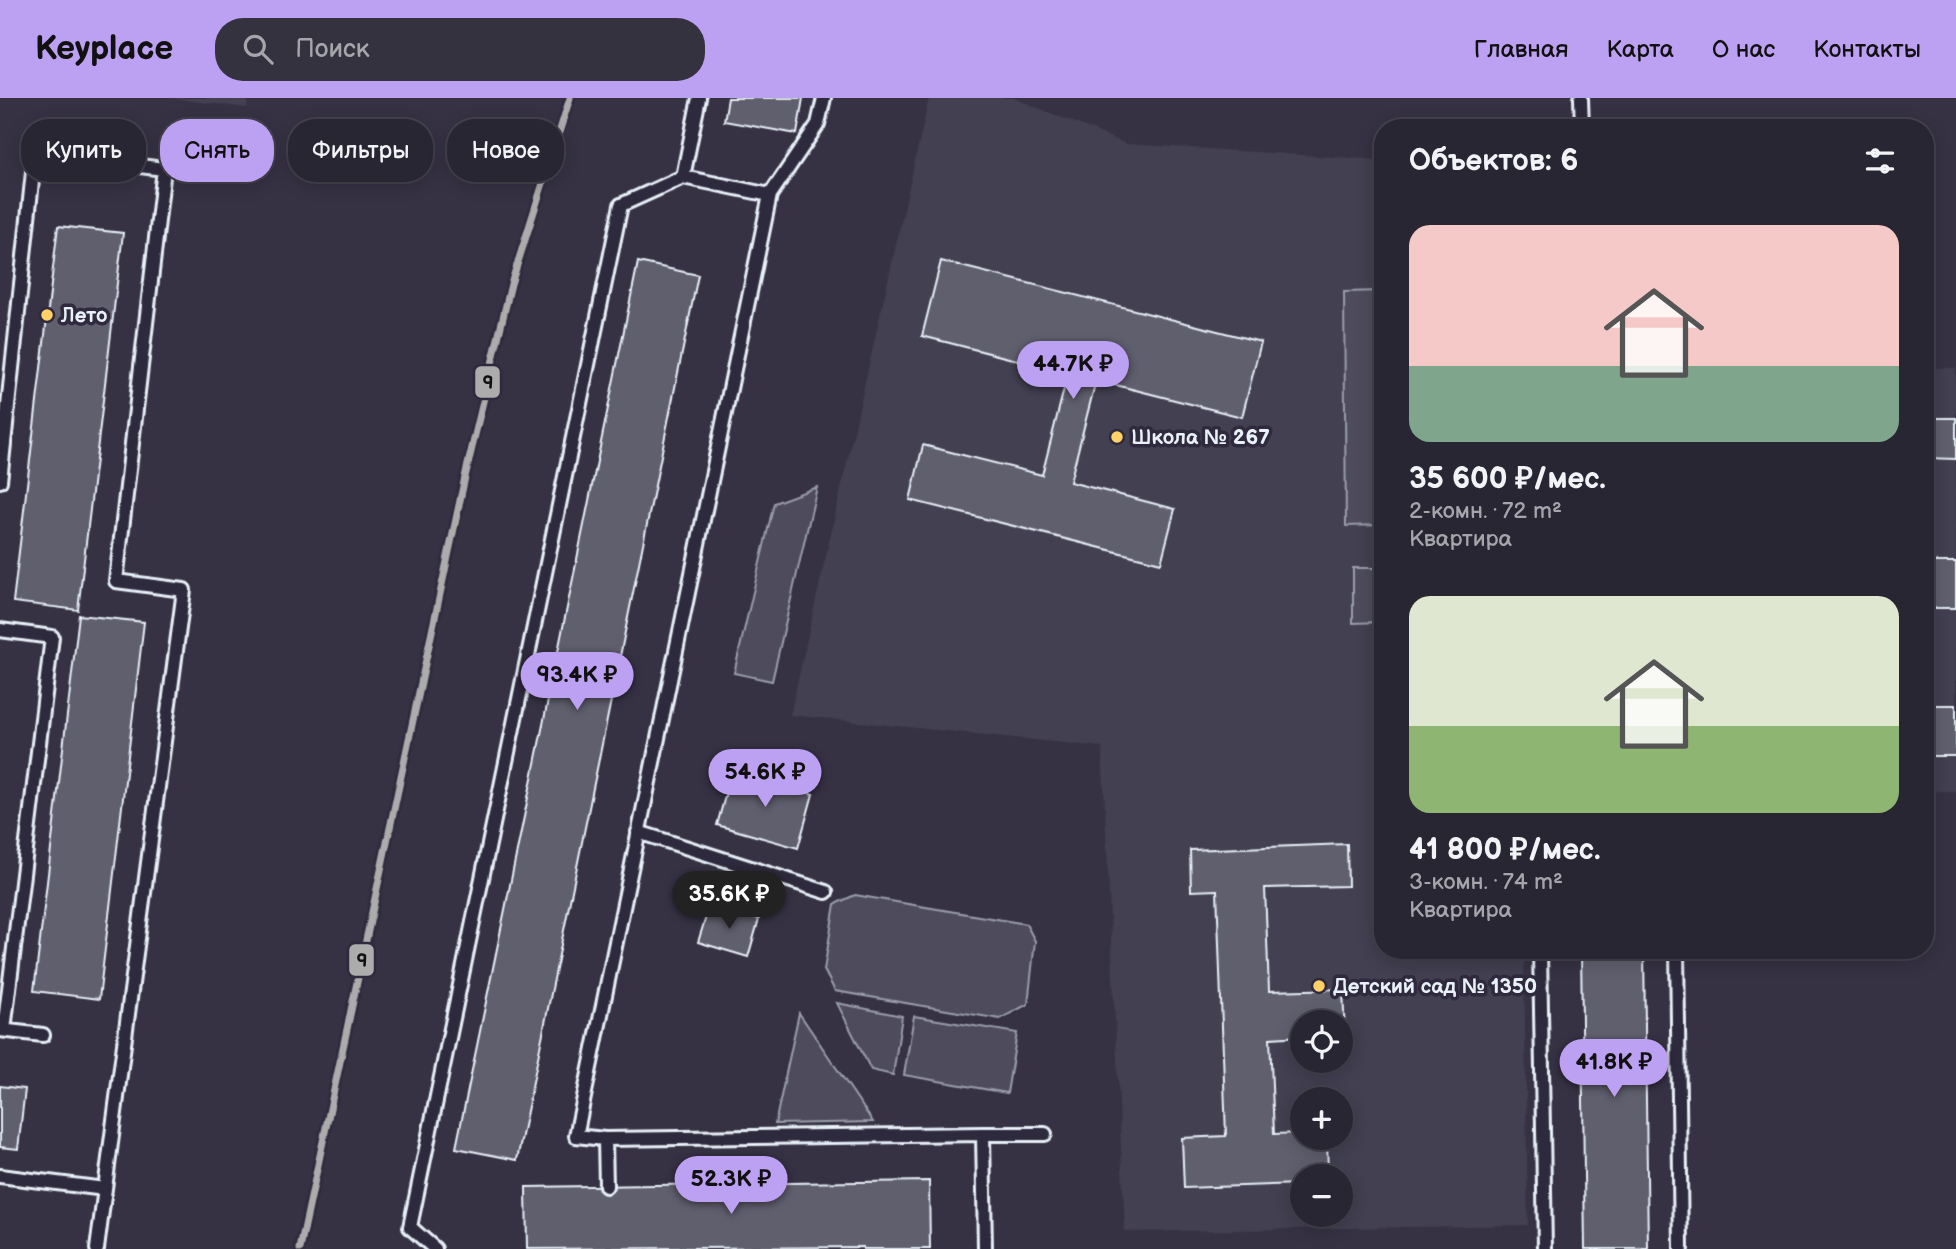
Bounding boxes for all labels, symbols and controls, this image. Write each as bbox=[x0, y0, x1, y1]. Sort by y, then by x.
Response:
search box bbox=[215, 18, 705, 81]
text: Keyplace bbox=[35, 29, 173, 69]
icon: search bbox=[239, 30, 277, 68]
text: Поиск bbox=[295, 34, 370, 65]
text: Главная bbox=[1474, 35, 1568, 64]
text: Карта bbox=[1606, 35, 1674, 64]
text: О нас bbox=[1712, 35, 1775, 64]
text: Контакты bbox=[1813, 35, 1921, 64]
chip: Купить bbox=[21, 119, 146, 182]
chip: Снять bbox=[160, 119, 274, 182]
chip: Фильтры bbox=[288, 119, 433, 182]
chip: Новое bbox=[447, 119, 564, 182]
icon: filters bbox=[1861, 142, 1899, 180]
text: Объектов: 6 bbox=[1409, 143, 1578, 179]
icon: home bbox=[1591, 270, 1717, 396]
place label: Лето bbox=[60, 303, 107, 328]
marker: Лето bbox=[39, 307, 55, 323]
pin: 44.7K ₽ bbox=[1008, 342, 1138, 401]
text: 44.7K ₽ bbox=[1033, 350, 1113, 378]
line badge: 9 bbox=[474, 365, 501, 399]
text: 9 bbox=[482, 372, 494, 395]
place label: Школа № 267 bbox=[1131, 425, 1270, 450]
marker: Школа № 267 bbox=[1109, 429, 1125, 445]
text: 35 600 ₽/мес. bbox=[1409, 461, 1606, 497]
text: 2-комн. · 72 m² bbox=[1409, 497, 1562, 525]
text: Квартира bbox=[1409, 525, 1512, 553]
icon: home bbox=[1591, 641, 1717, 767]
pin: 93.4K ₽ bbox=[512, 652, 642, 712]
text: 93.4K ₽ bbox=[537, 661, 617, 689]
pin: 54.6K ₽ bbox=[700, 750, 830, 809]
text: 54.6K ₽ bbox=[724, 758, 806, 786]
text: 41 800 ₽/мес. bbox=[1409, 832, 1601, 868]
text: 3-комн. · 74 m² bbox=[1409, 868, 1563, 896]
pin: 35.6K ₽ bbox=[664, 872, 794, 931]
text: 35.6K ₽ bbox=[689, 880, 769, 908]
text: Квартира bbox=[1409, 896, 1512, 924]
line badge: 9 bbox=[348, 943, 375, 977]
text: 9 bbox=[356, 950, 368, 973]
place label: Детский сад № 1350 bbox=[1333, 974, 1537, 999]
marker: Детский сад № 1350 bbox=[1311, 978, 1327, 994]
map controls bbox=[1290, 1010, 1353, 1227]
button: locate bbox=[1290, 1010, 1353, 1073]
pin: 41.8K ₽ bbox=[1549, 1040, 1679, 1099]
text: 41.8K ₽ bbox=[1576, 1048, 1652, 1076]
button: + bbox=[1290, 1087, 1353, 1150]
pin: 52.3K ₽ bbox=[666, 1156, 796, 1216]
button: − bbox=[1290, 1164, 1353, 1227]
text: 52.3K ₽ bbox=[691, 1165, 771, 1193]

